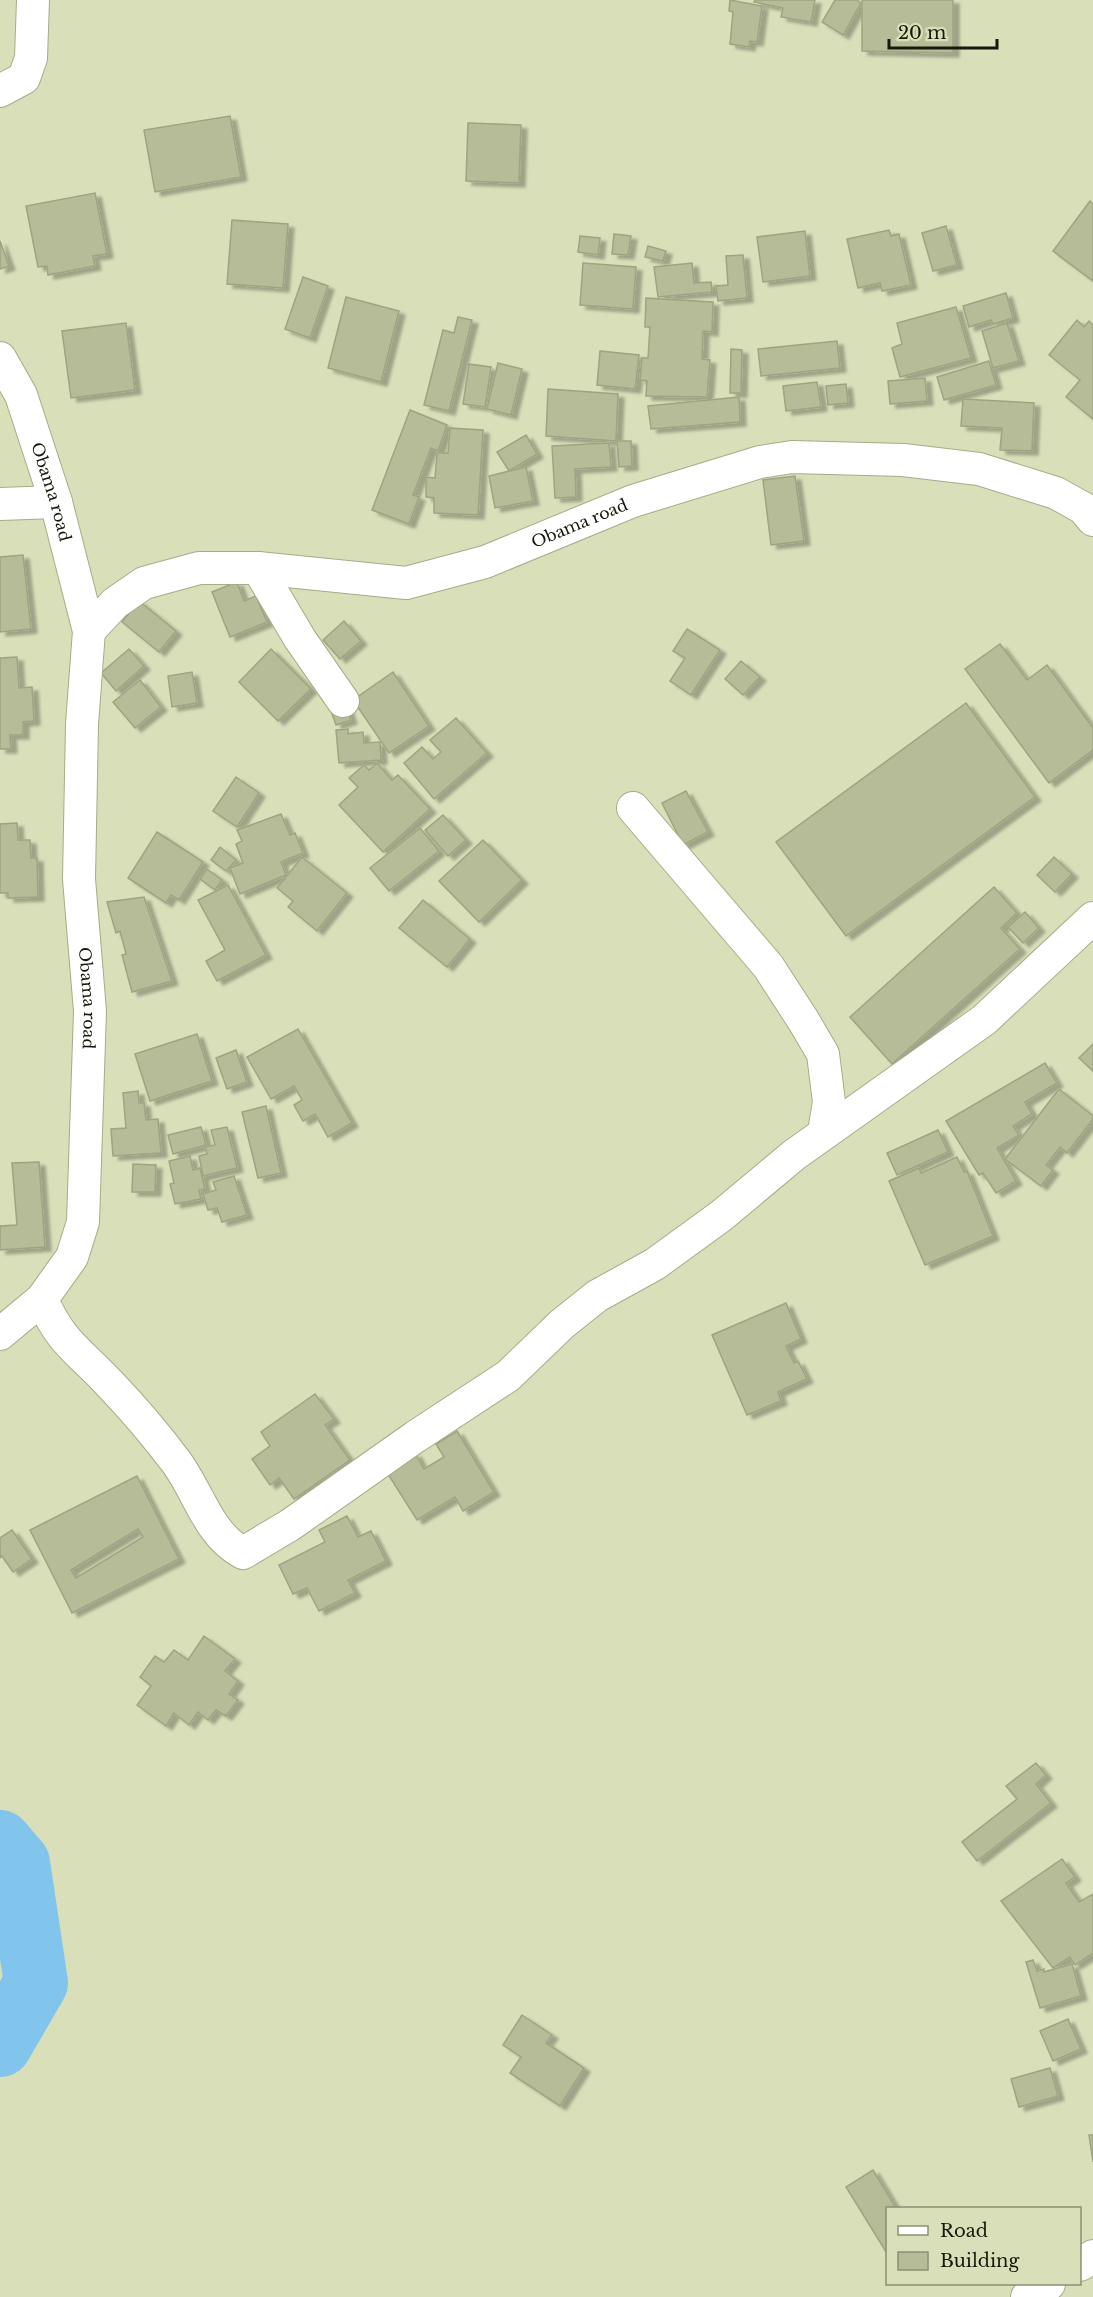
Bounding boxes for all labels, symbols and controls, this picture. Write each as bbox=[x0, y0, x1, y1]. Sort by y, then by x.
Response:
scale bar bbox=[889, 12, 997, 50]
text: 20 m bbox=[898, 22, 946, 44]
street label: Obama road bbox=[27, 440, 76, 544]
street label: Obama road bbox=[528, 494, 631, 552]
street label: Obama road bbox=[75, 946, 100, 1050]
legend bbox=[886, 2207, 1081, 2285]
text: Road bbox=[940, 2220, 988, 2242]
text: Building bbox=[940, 2250, 1019, 2272]

